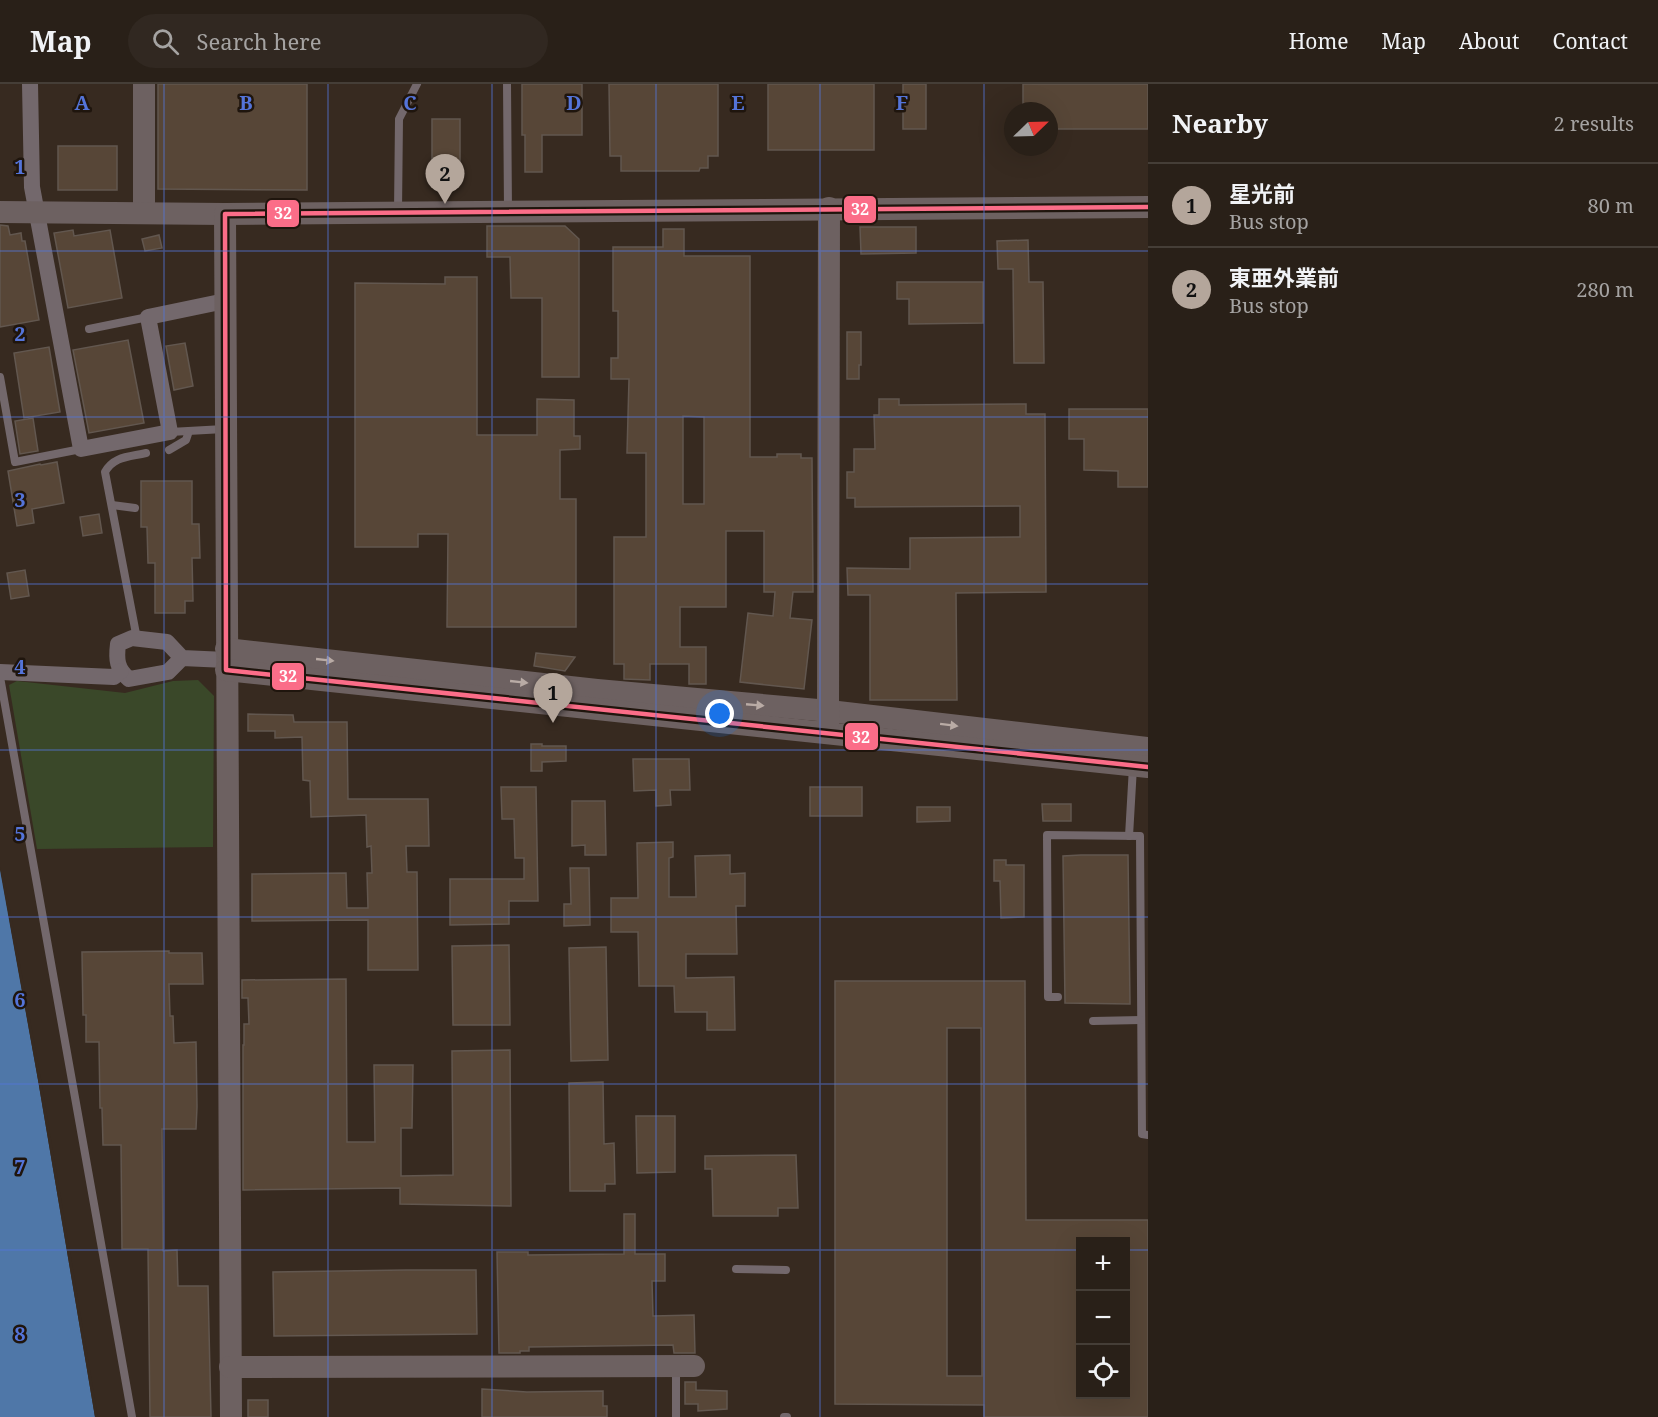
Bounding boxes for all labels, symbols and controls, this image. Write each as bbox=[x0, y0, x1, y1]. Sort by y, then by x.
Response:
search box bbox=[128, 14, 548, 68]
text: Map bbox=[30, 22, 92, 60]
icon: search bbox=[149, 25, 182, 58]
text: Search here bbox=[197, 26, 321, 56]
text: Home bbox=[1289, 27, 1349, 55]
text: Map bbox=[1382, 27, 1426, 55]
text: About bbox=[1459, 27, 1520, 55]
text: Contact bbox=[1553, 27, 1628, 55]
text: A bbox=[74, 89, 90, 116]
text: B bbox=[239, 89, 253, 116]
text: C bbox=[403, 89, 417, 116]
text: D bbox=[566, 89, 582, 116]
text: E bbox=[731, 89, 745, 116]
text: F bbox=[896, 89, 908, 116]
north arrow bbox=[1004, 102, 1058, 156]
text: Nearby bbox=[1172, 105, 1268, 141]
text: 2 results bbox=[1554, 110, 1634, 137]
text: 1 bbox=[14, 153, 26, 180]
pin: 2 bbox=[426, 154, 464, 204]
text: 星光前 bbox=[1229, 178, 1295, 208]
text: 1 bbox=[1186, 192, 1197, 219]
text: 80 m bbox=[1588, 192, 1634, 219]
line badge: 32 bbox=[843, 195, 877, 224]
text: 32 bbox=[851, 198, 869, 220]
line badge: 32 bbox=[266, 199, 300, 228]
text: 32 bbox=[274, 202, 292, 224]
text: Bus stop bbox=[1229, 208, 1309, 235]
text: 東亜外業前 bbox=[1229, 262, 1339, 292]
text: 2 bbox=[1186, 276, 1197, 303]
text: 280 m bbox=[1576, 276, 1634, 303]
text: Bus stop bbox=[1229, 292, 1309, 319]
text: 2 bbox=[14, 320, 26, 347]
text: 3 bbox=[14, 486, 26, 513]
text: 4 bbox=[14, 653, 26, 680]
one-way arrow bbox=[316, 655, 335, 665]
line badge: 32 bbox=[271, 662, 305, 691]
text: 32 bbox=[279, 665, 297, 687]
pin: 1 bbox=[534, 674, 572, 723]
one-way arrow bbox=[510, 677, 529, 686]
your location bbox=[705, 699, 734, 728]
one-way arrow bbox=[746, 700, 765, 710]
one-way arrow bbox=[940, 720, 959, 730]
line badge: 32 bbox=[844, 722, 879, 751]
text: 32 bbox=[852, 726, 870, 748]
text: 5 bbox=[14, 820, 26, 847]
text: 6 bbox=[14, 986, 26, 1013]
text: 7 bbox=[14, 1153, 26, 1180]
map controls bbox=[1076, 1237, 1130, 1399]
button: + bbox=[1076, 1237, 1130, 1291]
button: − bbox=[1076, 1291, 1130, 1345]
text: 8 bbox=[14, 1320, 26, 1347]
button: locate bbox=[1076, 1345, 1130, 1399]

